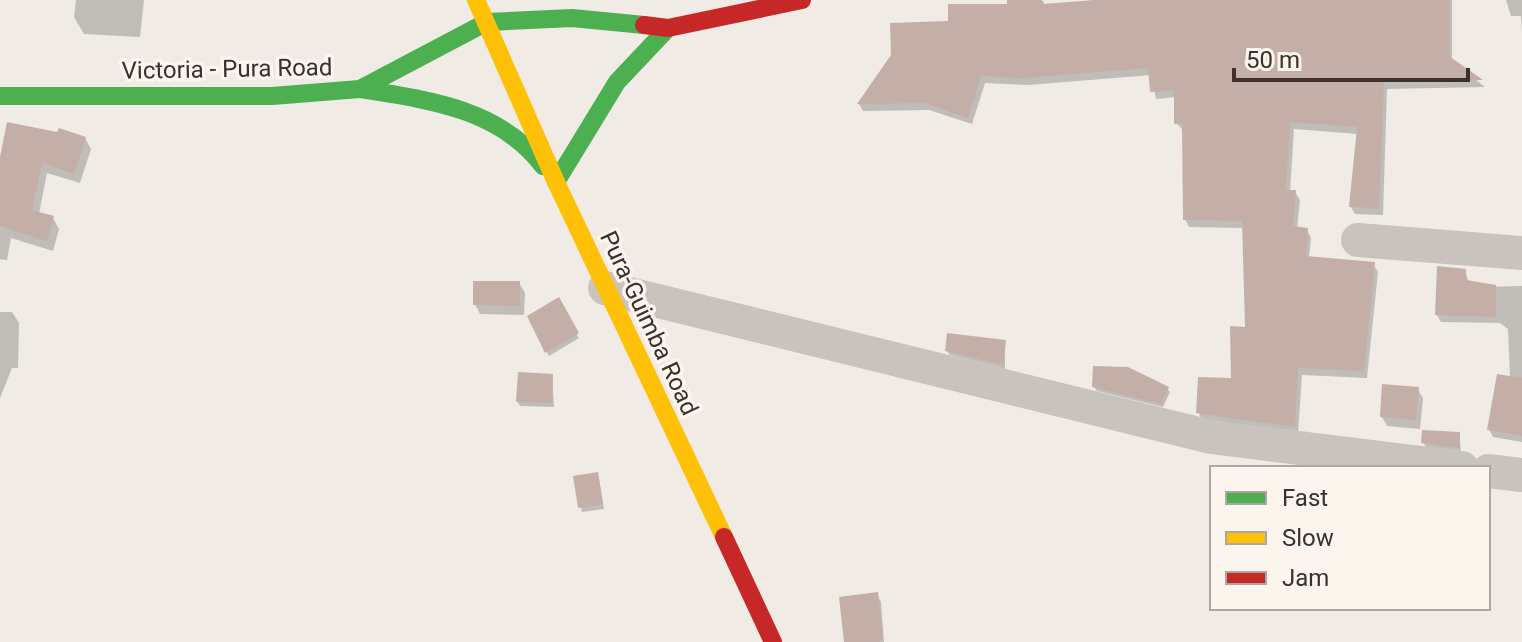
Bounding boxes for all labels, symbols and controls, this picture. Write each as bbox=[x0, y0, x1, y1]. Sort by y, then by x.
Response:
scale bar bbox=[1234, 32, 1468, 82]
text: 50 m bbox=[1246, 46, 1300, 74]
street label: Victoria - Pura Road bbox=[121, 53, 333, 85]
street label: Pura-Guimba Road bbox=[594, 227, 704, 419]
legend bbox=[1210, 466, 1490, 610]
text: Fast bbox=[1282, 484, 1328, 512]
text: Slow bbox=[1282, 524, 1334, 552]
text: Jam bbox=[1282, 564, 1329, 592]

